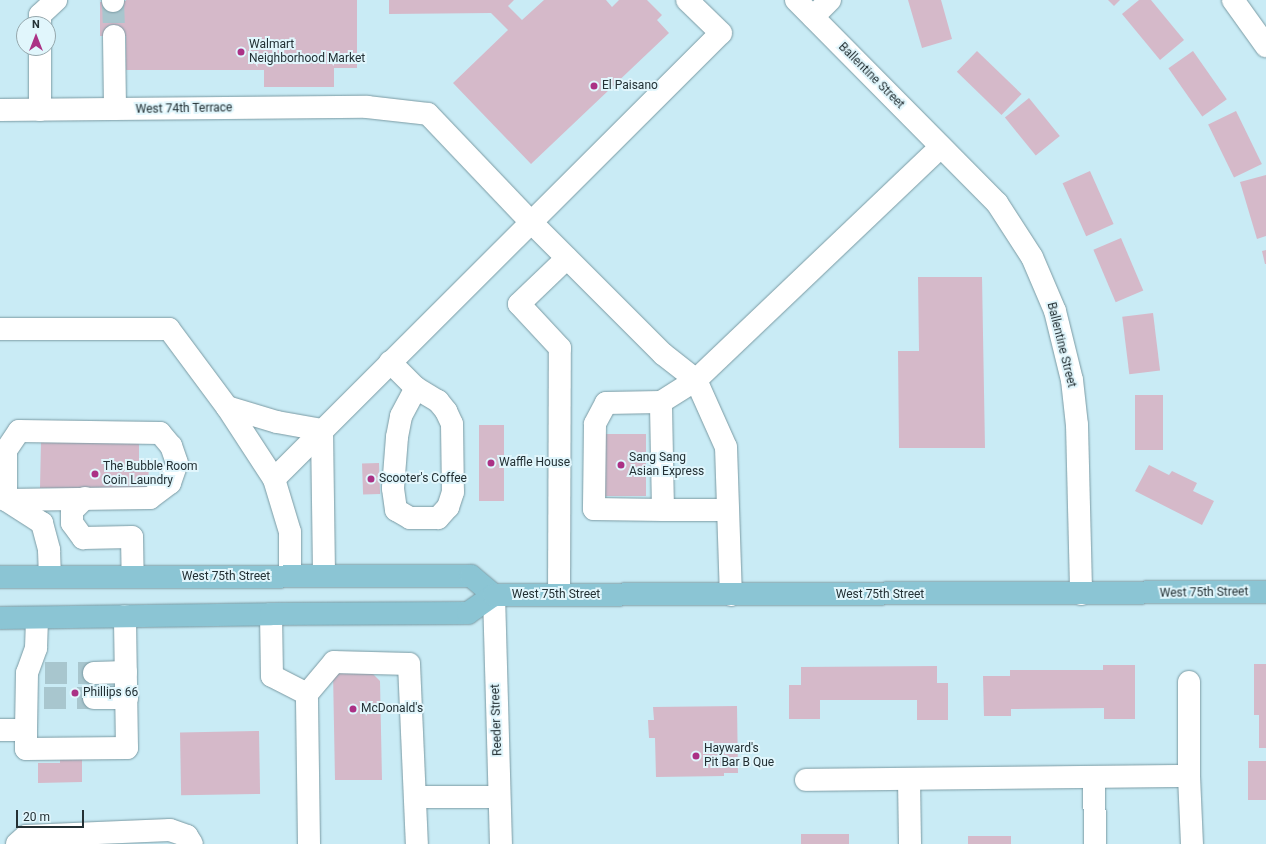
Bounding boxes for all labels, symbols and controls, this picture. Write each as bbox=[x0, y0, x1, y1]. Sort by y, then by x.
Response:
north arrow bbox=[16, 16, 56, 56]
text: N bbox=[32, 18, 40, 31]
place label: Walmart Neighborhood Market bbox=[249, 38, 365, 66]
street label: Ballentine Street bbox=[835, 40, 907, 112]
marker: Walmart Neighborhood Market bbox=[236, 47, 246, 57]
place label: El Paisano bbox=[602, 79, 658, 93]
marker: El Paisano bbox=[589, 81, 599, 91]
street label: West 74th Terrace bbox=[135, 101, 233, 117]
street label: Ballentine Street bbox=[1043, 301, 1079, 389]
place label: Sang Sang Asian Express bbox=[629, 451, 704, 479]
place label: Waffle House bbox=[499, 456, 570, 470]
marker: Waffle House bbox=[486, 458, 496, 468]
place label: The Bubble Room Coin Laundry bbox=[103, 460, 198, 488]
marker: Sang Sang Asian Express bbox=[616, 460, 626, 470]
marker: The Bubble Room Coin Laundry bbox=[90, 469, 100, 479]
place label: Scooter's Coffee bbox=[379, 472, 467, 486]
marker: Scooter's Coffee bbox=[366, 474, 376, 484]
street label: West 75th Street bbox=[182, 570, 270, 584]
street label: West 75th Street bbox=[1160, 585, 1248, 601]
street label: West 75th Street bbox=[512, 588, 600, 602]
street label: West 75th Street bbox=[836, 588, 924, 602]
street label: Reeder Street bbox=[489, 684, 505, 756]
place label: Phillips 66 bbox=[83, 686, 138, 700]
marker: Phillips 66 bbox=[70, 688, 80, 698]
place label: McDonald's bbox=[361, 702, 423, 716]
marker: McDonald's bbox=[348, 704, 358, 714]
place label: Hayward's Pit Bar B Que bbox=[704, 742, 774, 770]
marker: Hayward's Pit Bar B Que bbox=[691, 751, 701, 761]
scale bar bbox=[18, 802, 86, 828]
text: 20 m bbox=[23, 810, 50, 824]

